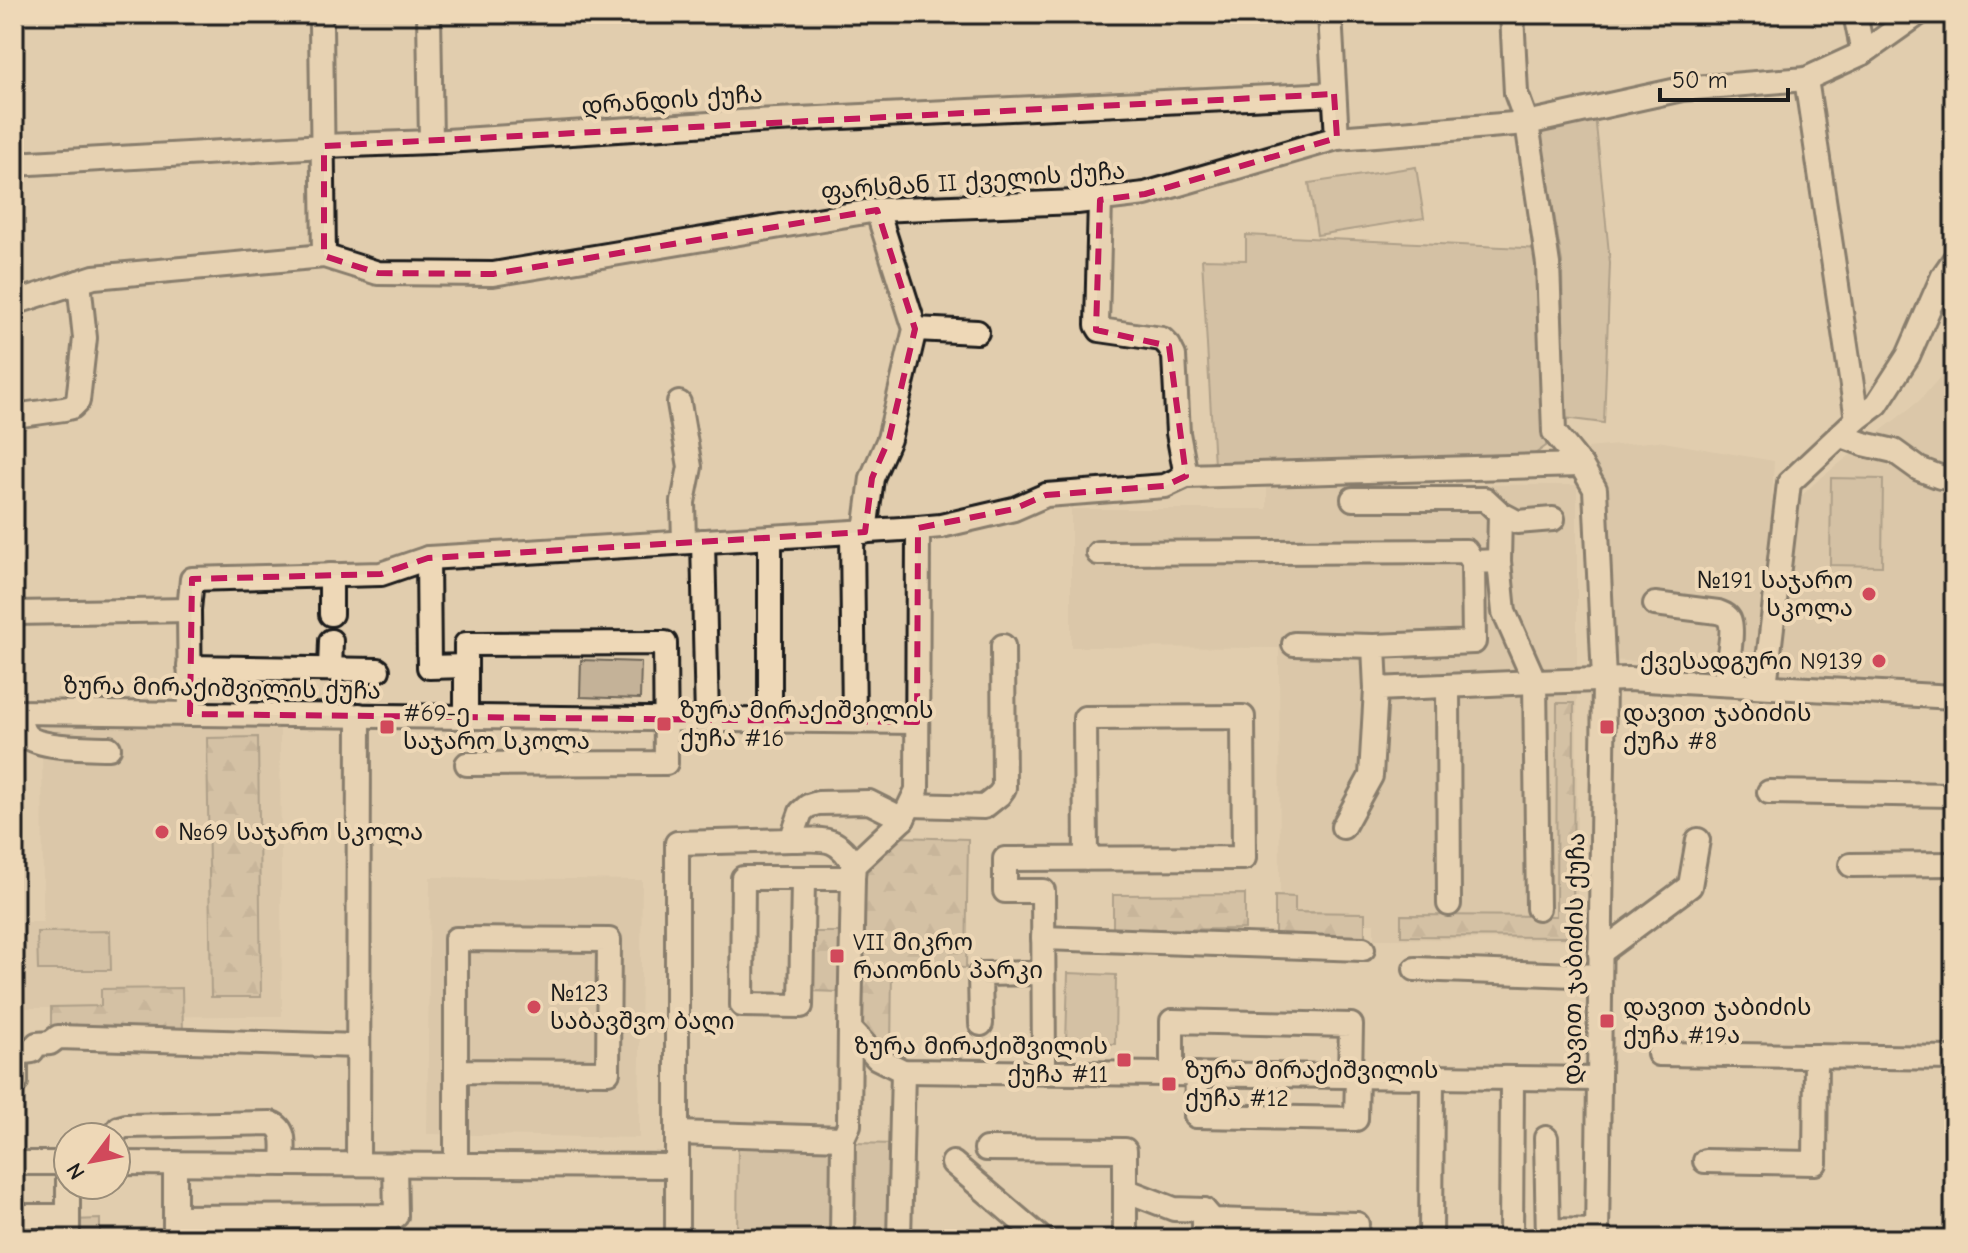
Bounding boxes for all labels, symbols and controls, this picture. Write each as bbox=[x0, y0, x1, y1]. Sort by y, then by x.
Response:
scale bar bbox=[1660, 52, 1788, 102]
text: 50 m bbox=[1672, 66, 1728, 94]
street label: დრანდის ქუჩა bbox=[580, 80, 764, 120]
street label: ფარსმან II ქველის ქუჩა bbox=[820, 156, 1126, 206]
place label: №191 საჯარო სკოლა bbox=[1696, 566, 1853, 622]
marker: №191 საჯარო სკოლა bbox=[1860, 585, 1878, 603]
place label: ქვესადგური N9139 bbox=[1640, 647, 1863, 675]
marker: ქვესადგური N9139 bbox=[1870, 652, 1888, 670]
street label: ზურა მირაქიშვილის ქუჩა bbox=[63, 671, 381, 705]
place label: ზურა მირაქიშვილის ქუჩა #16 bbox=[680, 696, 934, 752]
place label: #69-ე საჯარო სკოლა bbox=[403, 699, 590, 755]
place label: დავით ჯაბიძის ქუჩა #8 bbox=[1623, 699, 1811, 755]
marker: ზურა მირაქიშვილის ქუჩა #16 bbox=[655, 715, 673, 733]
marker: #69-ე საჯარო სკოლა bbox=[378, 718, 396, 736]
marker: დავით ჯაბიძის ქუჩა #8 bbox=[1598, 718, 1616, 736]
place label: №69 საჯარო სკოლა bbox=[178, 818, 423, 846]
marker: №69 საჯარო სკოლა bbox=[153, 823, 171, 841]
street label: დავით ჯაბიძის ქუჩა bbox=[1558, 833, 1590, 1085]
place label: VII მიკრო რაიონის პარკი bbox=[853, 928, 1043, 984]
marker: VII მიკრო რაიონის პარკი bbox=[828, 947, 846, 965]
place label: №123 საბავშვო ბაღი bbox=[550, 979, 735, 1036]
place label: დავით ჯაბიძის ქუჩა #19ა bbox=[1623, 993, 1811, 1049]
marker: №123 საბავშვო ბაღი bbox=[525, 998, 543, 1016]
marker: დავით ჯაბიძის ქუჩა #19ა bbox=[1598, 1012, 1616, 1030]
place label: ზურა მირაქიშვილის ქუჩა #11 bbox=[854, 1032, 1108, 1088]
marker: ზურა მირაქიშვილის ქუჩა #11 bbox=[1115, 1051, 1133, 1069]
place label: ზურა მირაქიშვილის ქუჩა #12 bbox=[1185, 1056, 1439, 1112]
marker: ზურა მირაქიშვილის ქუჩა #12 bbox=[1160, 1075, 1178, 1093]
north arrow bbox=[52, 1121, 132, 1201]
text: N bbox=[61, 1158, 91, 1184]

